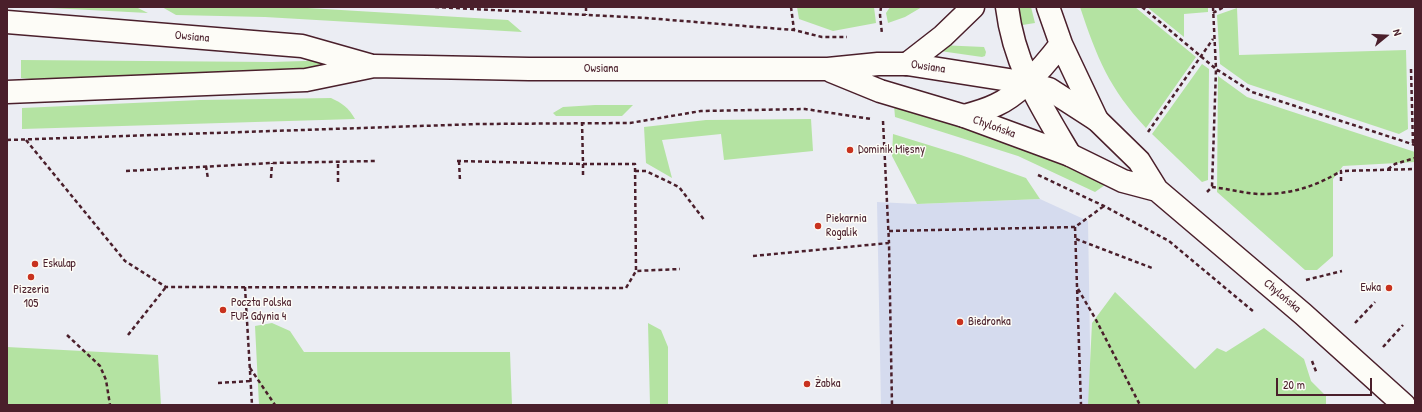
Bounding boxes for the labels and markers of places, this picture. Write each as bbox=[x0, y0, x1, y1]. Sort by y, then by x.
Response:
place label: Dominik Mięsny bbox=[858, 143, 925, 157]
marker: Dominik Mięsny bbox=[845, 145, 855, 155]
place label: Piekarnia Rogalik bbox=[826, 212, 866, 240]
marker: Piekarnia Rogalik bbox=[813, 221, 823, 231]
place label: Eskulap bbox=[43, 257, 76, 271]
marker: Eskulap bbox=[30, 259, 40, 269]
marker: Pizzeria 105 bbox=[26, 272, 36, 282]
place label: Ewka bbox=[1360, 281, 1381, 295]
place label: Pizzeria 105 bbox=[13, 283, 49, 311]
marker: Ewka bbox=[1384, 283, 1394, 293]
place label: Poczta Polska FUP Gdynia 4 bbox=[231, 296, 291, 324]
marker: Poczta Polska FUP Gdynia 4 bbox=[218, 305, 228, 315]
place label: Biedronka bbox=[968, 315, 1011, 329]
marker: Biedronka bbox=[955, 317, 965, 327]
place label: Żabka bbox=[815, 377, 840, 391]
marker: Żabka bbox=[802, 379, 812, 389]

